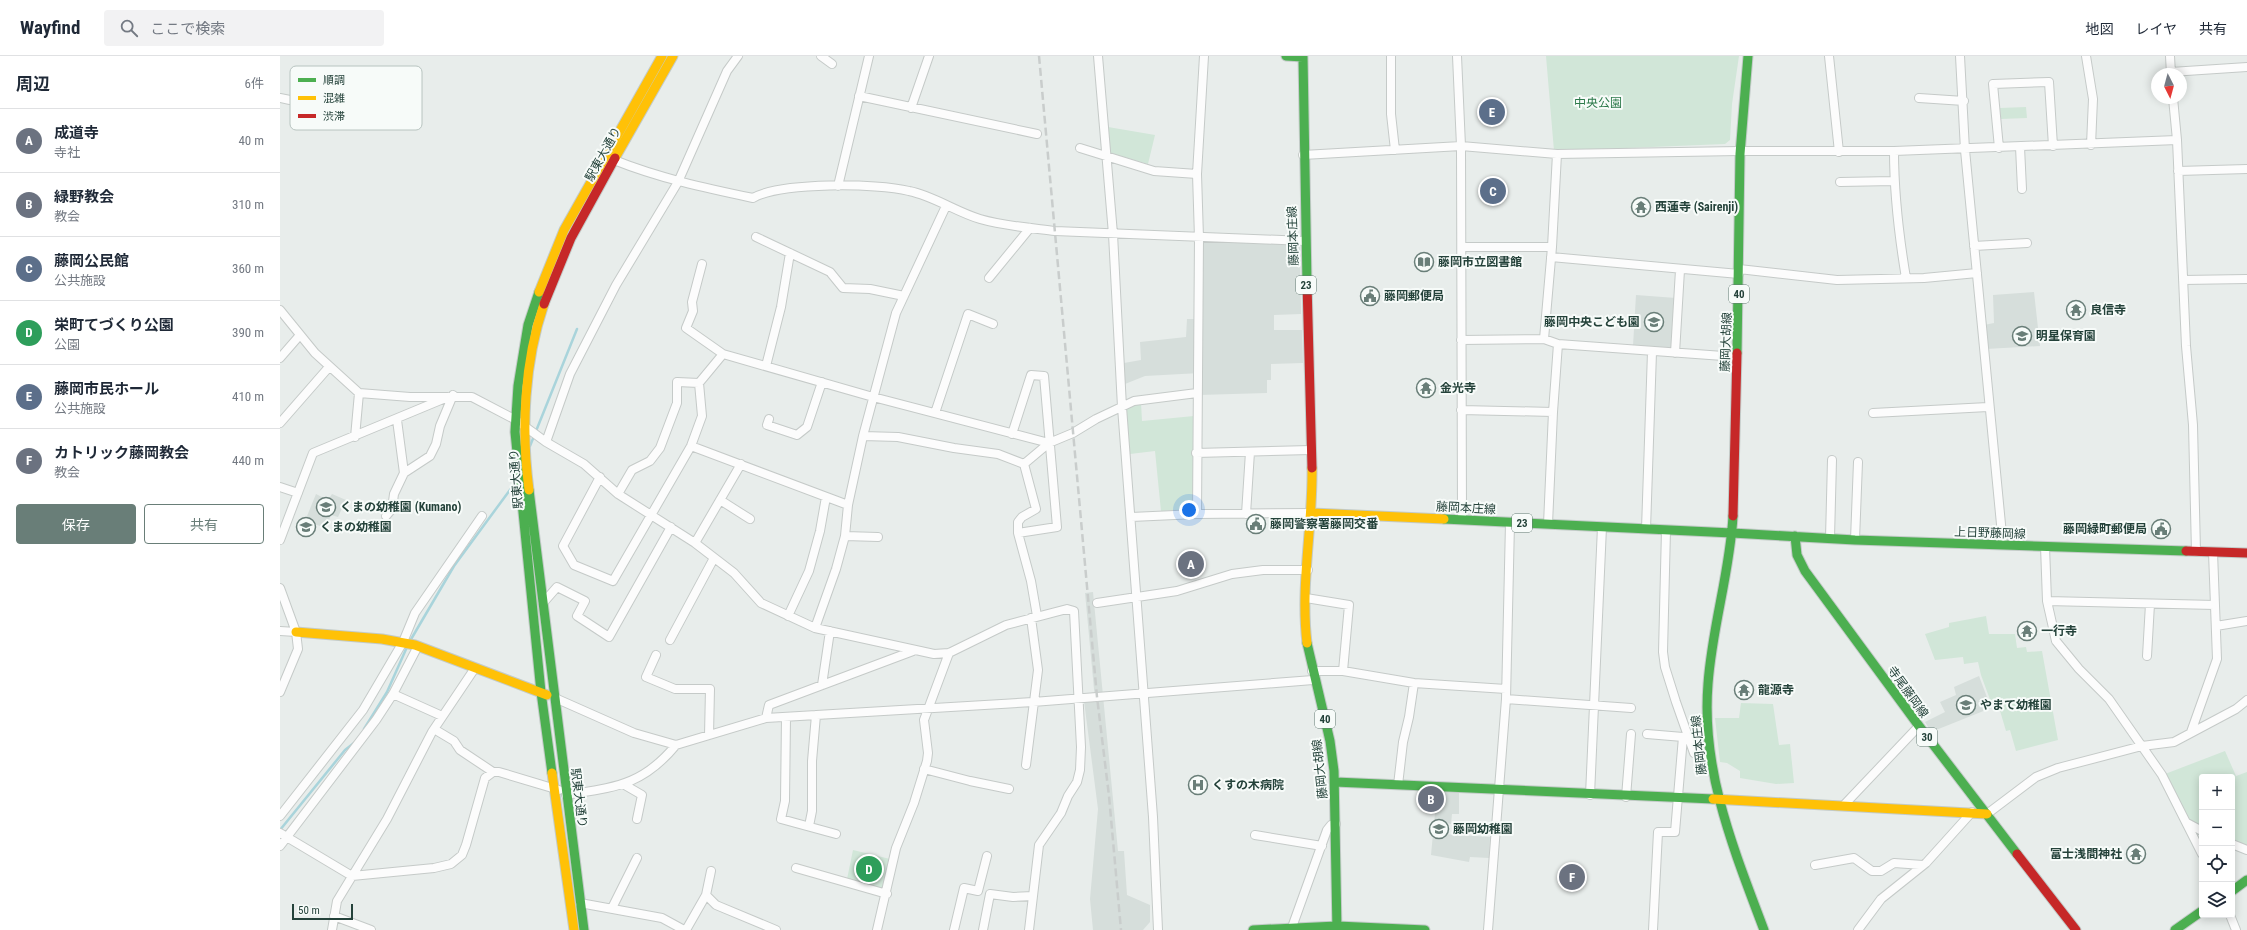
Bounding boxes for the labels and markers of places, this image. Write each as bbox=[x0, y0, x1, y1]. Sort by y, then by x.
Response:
pin: E bbox=[1479, 97, 1505, 127]
pin: C bbox=[1480, 176, 1506, 206]
temple icon: 西蓮寺 (Sairenji) bbox=[1630, 196, 1652, 218]
place label: 西蓮寺 (Sairenji) bbox=[1655, 200, 1738, 214]
library icon: 藤岡市立図書館 bbox=[1413, 251, 1435, 273]
place label: 藤岡市立図書館 bbox=[1438, 255, 1522, 269]
public building icon: 藤岡郵便局 bbox=[1359, 285, 1381, 307]
place label: 藤岡郵便局 bbox=[1384, 289, 1444, 303]
temple icon: 良信寺 bbox=[2065, 299, 2087, 321]
place label: 良信寺 bbox=[2090, 303, 2126, 317]
school or university icon: 藤岡中央こども園 bbox=[1643, 311, 1665, 333]
place label: 藤岡中央こども園 bbox=[1544, 315, 1640, 329]
school or university icon: 明星保育園 bbox=[2011, 325, 2033, 347]
place label: 明星保育園 bbox=[2036, 329, 2096, 343]
temple icon: 金光寺 bbox=[1415, 377, 1437, 399]
place label: 金光寺 bbox=[1440, 381, 1476, 395]
school or university icon: くまの幼稚園 (Kumano) bbox=[315, 496, 337, 518]
place label: くまの幼稚園 (Kumano) bbox=[340, 500, 461, 514]
public building icon: 藤岡警察署藤岡交番 bbox=[1245, 513, 1267, 535]
school or university icon: くまの幼稚園 bbox=[295, 516, 317, 538]
place label: 藤岡警察署藤岡交番 bbox=[1270, 517, 1379, 531]
public building icon: 藤岡緑町郵便局 bbox=[2150, 518, 2172, 540]
place label: くまの幼稚園 bbox=[320, 520, 392, 534]
place label: 藤岡緑町郵便局 bbox=[2063, 522, 2147, 536]
pin: A bbox=[1178, 549, 1204, 579]
temple icon: 一行寺 bbox=[2016, 620, 2038, 642]
place label: 一行寺 bbox=[2041, 624, 2077, 638]
temple icon: 龍源寺 bbox=[1733, 679, 1755, 701]
place label: 龍源寺 bbox=[1758, 683, 1794, 697]
school or university icon: やまて幼稚園 bbox=[1955, 694, 1977, 716]
place label: やまて幼稚園 bbox=[1980, 698, 2052, 712]
hospital icon: くすの木病院 bbox=[1187, 774, 1209, 796]
place label: くすの木病院 bbox=[1212, 778, 1284, 792]
pin: B bbox=[1418, 784, 1444, 814]
school or university icon: 藤岡幼稚園 bbox=[1428, 818, 1450, 840]
place label: 藤岡幼稚園 bbox=[1453, 822, 1513, 836]
temple icon: 富士浅間神社 bbox=[2125, 843, 2147, 865]
place label: 富士浅間神社 bbox=[2050, 847, 2122, 861]
pin: D bbox=[856, 854, 882, 884]
pin: F bbox=[1559, 862, 1585, 892]

